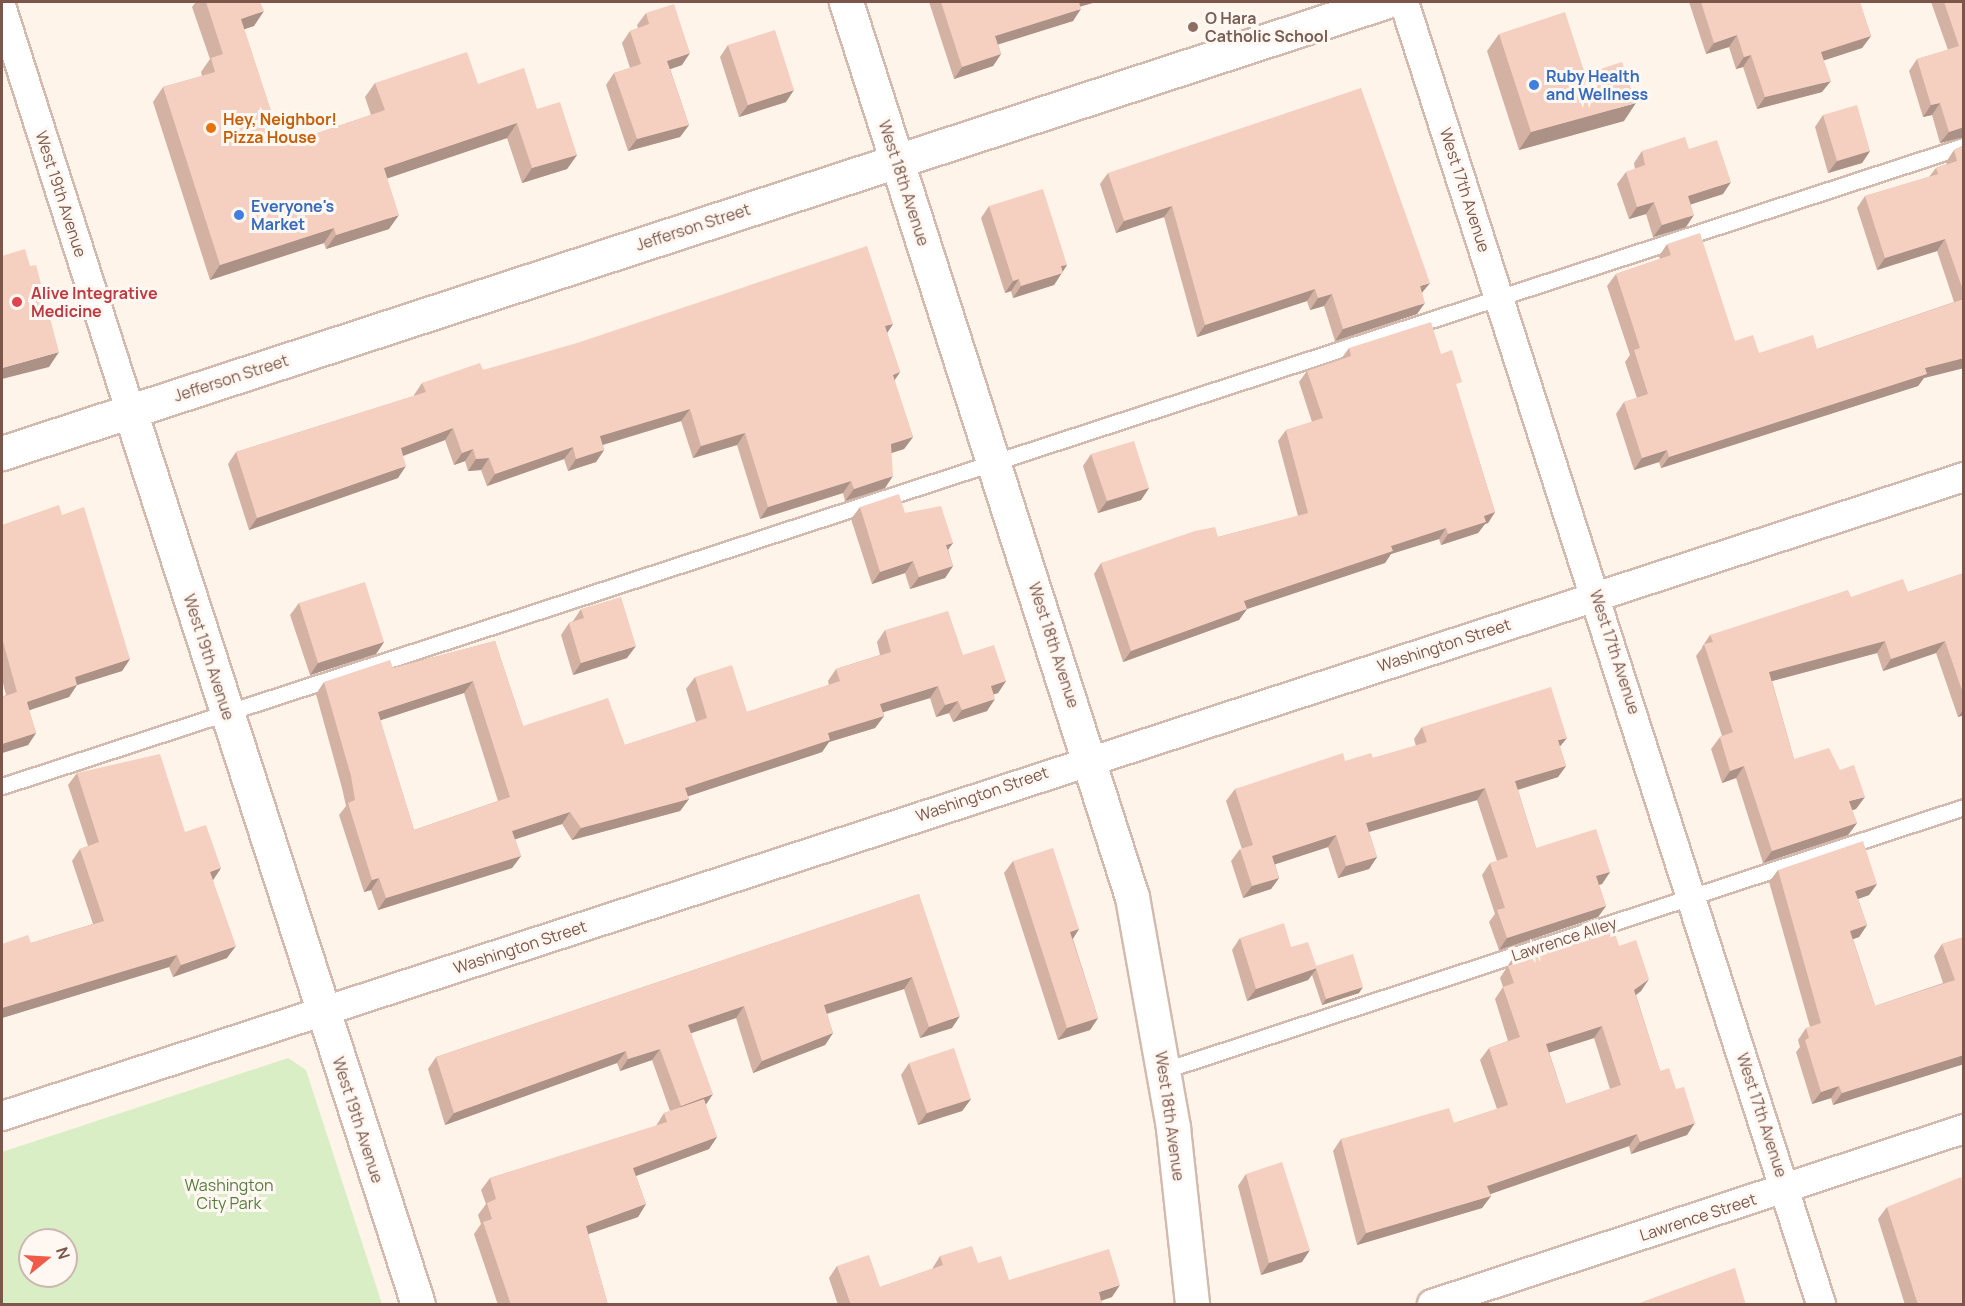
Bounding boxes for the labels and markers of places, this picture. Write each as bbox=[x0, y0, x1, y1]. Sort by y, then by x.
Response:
place label: O Hara Catholic School bbox=[1205, 8, 1328, 46]
marker: O Hara Catholic School bbox=[1186, 20, 1200, 34]
place label: Ruby Health and Wellness bbox=[1546, 66, 1648, 104]
marker: Ruby Health and Wellness bbox=[1527, 78, 1541, 92]
place label: Hey, Neighbor! Pizza House bbox=[223, 109, 337, 147]
marker: Hey, Neighbor! Pizza House bbox=[204, 121, 218, 135]
place label: Everyone's Market bbox=[251, 196, 334, 234]
marker: Everyone's Market bbox=[232, 208, 246, 222]
place label: Alive Integrative Medicine bbox=[31, 283, 158, 321]
marker: Alive Integrative Medicine bbox=[8, 293, 26, 311]

